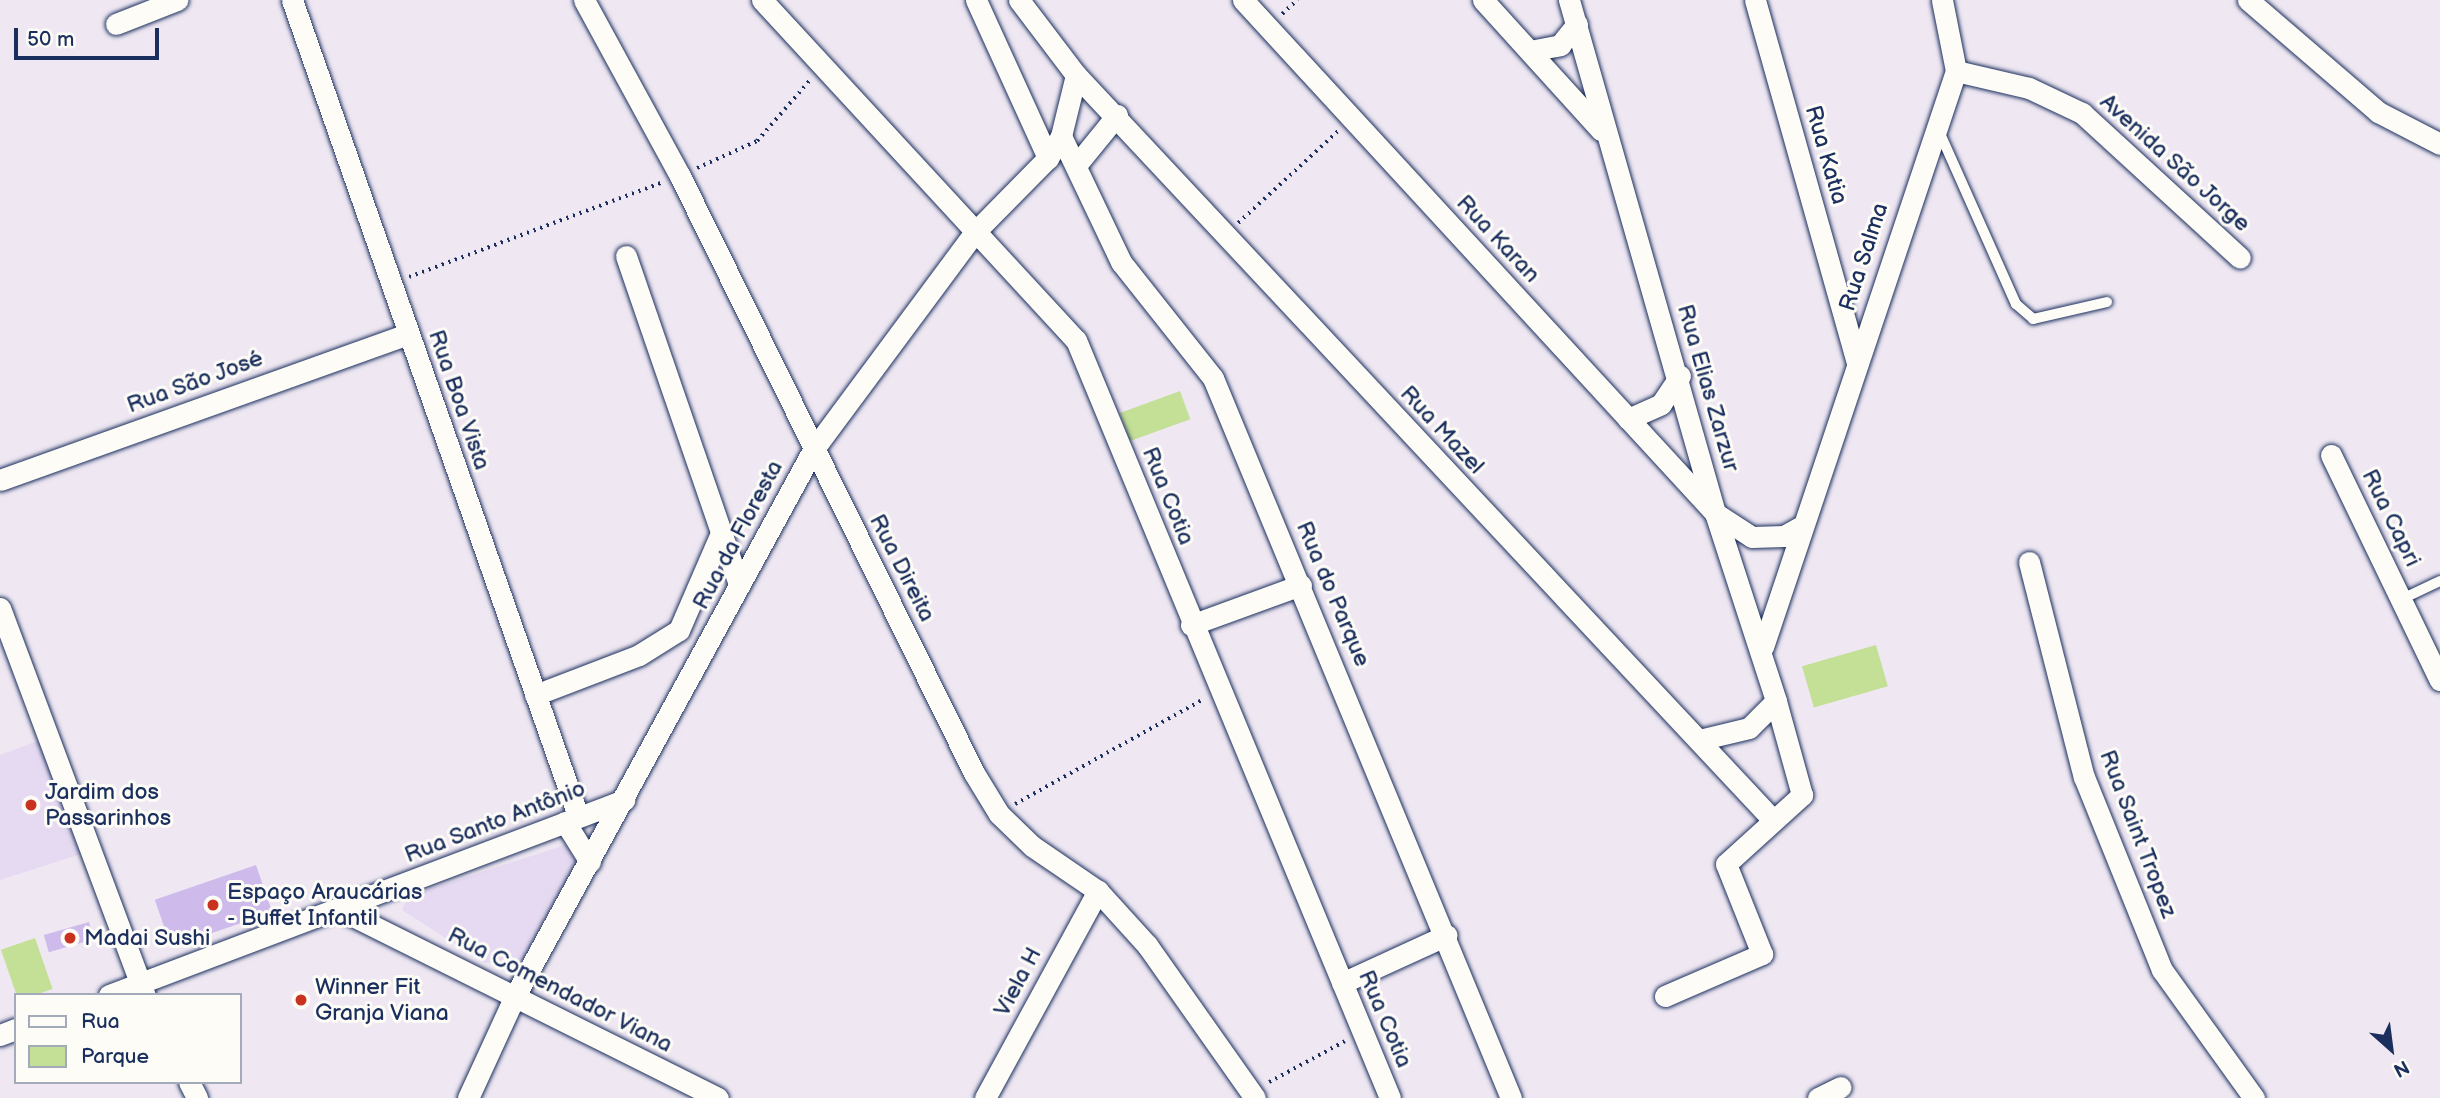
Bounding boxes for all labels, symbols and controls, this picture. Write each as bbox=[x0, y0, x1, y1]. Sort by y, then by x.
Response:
scale bar bbox=[18, 14, 163, 58]
text: 50 m bbox=[27, 27, 74, 52]
street label: Avenida São Jorge bbox=[2094, 88, 2256, 238]
street label: Rua Katia bbox=[1799, 102, 1853, 208]
street label: Rua Karan bbox=[1450, 189, 1546, 289]
street label: Rua Salma bbox=[1833, 199, 1895, 315]
street label: Rua Elias Zarzur bbox=[1671, 301, 1745, 475]
street label: Rua Boa Vista bbox=[422, 326, 496, 474]
street label: Rua São José bbox=[122, 344, 268, 420]
street label: Rua Mazel bbox=[1394, 380, 1490, 480]
street label: Rua Cotia bbox=[1136, 443, 1200, 549]
street label: Rua da Floresta bbox=[687, 456, 789, 614]
street label: Rua Capri bbox=[2356, 465, 2426, 571]
street label: Rua Direita bbox=[863, 510, 941, 626]
street label: Rua do Parque bbox=[1290, 517, 1376, 671]
street label: Rua Saint Tropez bbox=[2093, 746, 2183, 922]
street label: Rua Santo Antônio bbox=[401, 775, 589, 869]
place label: Jardim dos Passarinhos bbox=[45, 778, 171, 832]
marker: Jardim dos Passarinhos bbox=[23, 797, 39, 813]
place label: Espaço Araucárias - Buffet Infantil bbox=[227, 878, 422, 932]
marker: Espaço Araucárias - Buffet Infantil bbox=[205, 897, 221, 913]
street label: Rua Comendador Viana bbox=[443, 921, 677, 1059]
place label: Madai Sushi bbox=[84, 924, 211, 952]
marker: Madai Sushi bbox=[62, 930, 78, 946]
street label: Viela H bbox=[988, 943, 1048, 1021]
street label: Rua Cotia bbox=[1352, 966, 1418, 1072]
place label: Winner Fit Granja Viana bbox=[315, 973, 449, 1027]
marker: Winner Fit Granja Viana bbox=[293, 992, 309, 1008]
legend bbox=[14, 993, 242, 1084]
text: Rua bbox=[81, 1009, 120, 1034]
north arrow bbox=[2356, 1014, 2426, 1084]
text: Parque bbox=[81, 1044, 149, 1069]
text: N bbox=[2389, 1054, 2413, 1081]

